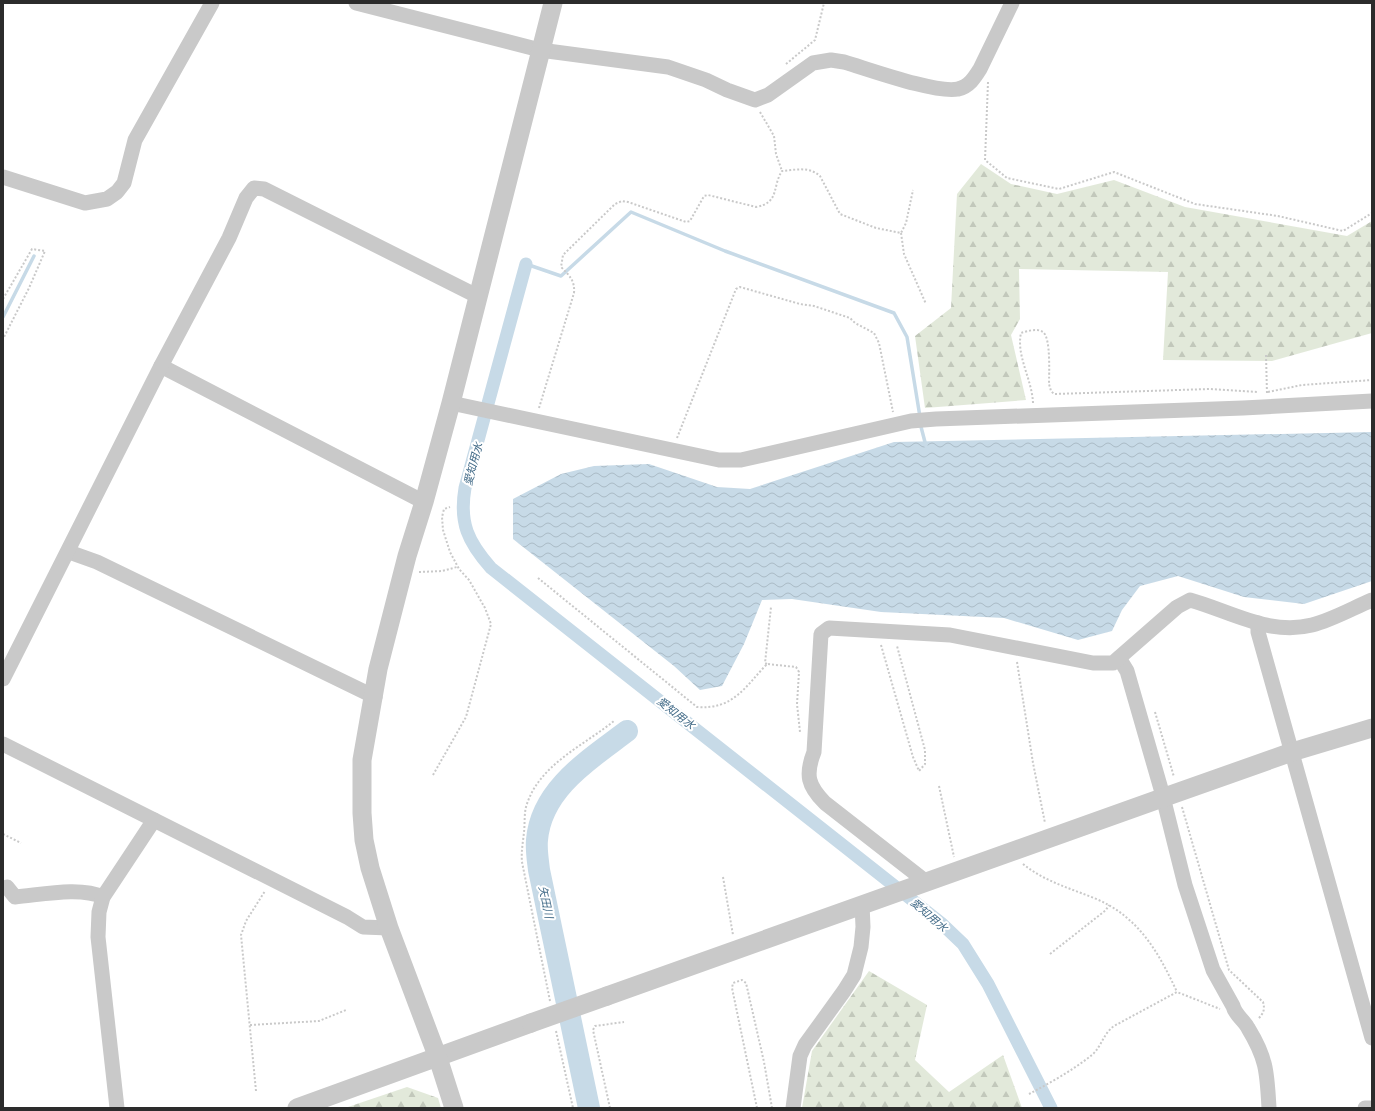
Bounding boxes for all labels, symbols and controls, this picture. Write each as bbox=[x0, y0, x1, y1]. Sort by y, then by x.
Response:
water label: 愛知用水 bbox=[461, 440, 486, 487]
water label: 愛知用水 bbox=[654, 694, 698, 733]
water label: 矢田川 bbox=[536, 884, 556, 921]
water label: 愛知用水 bbox=[908, 895, 951, 935]

